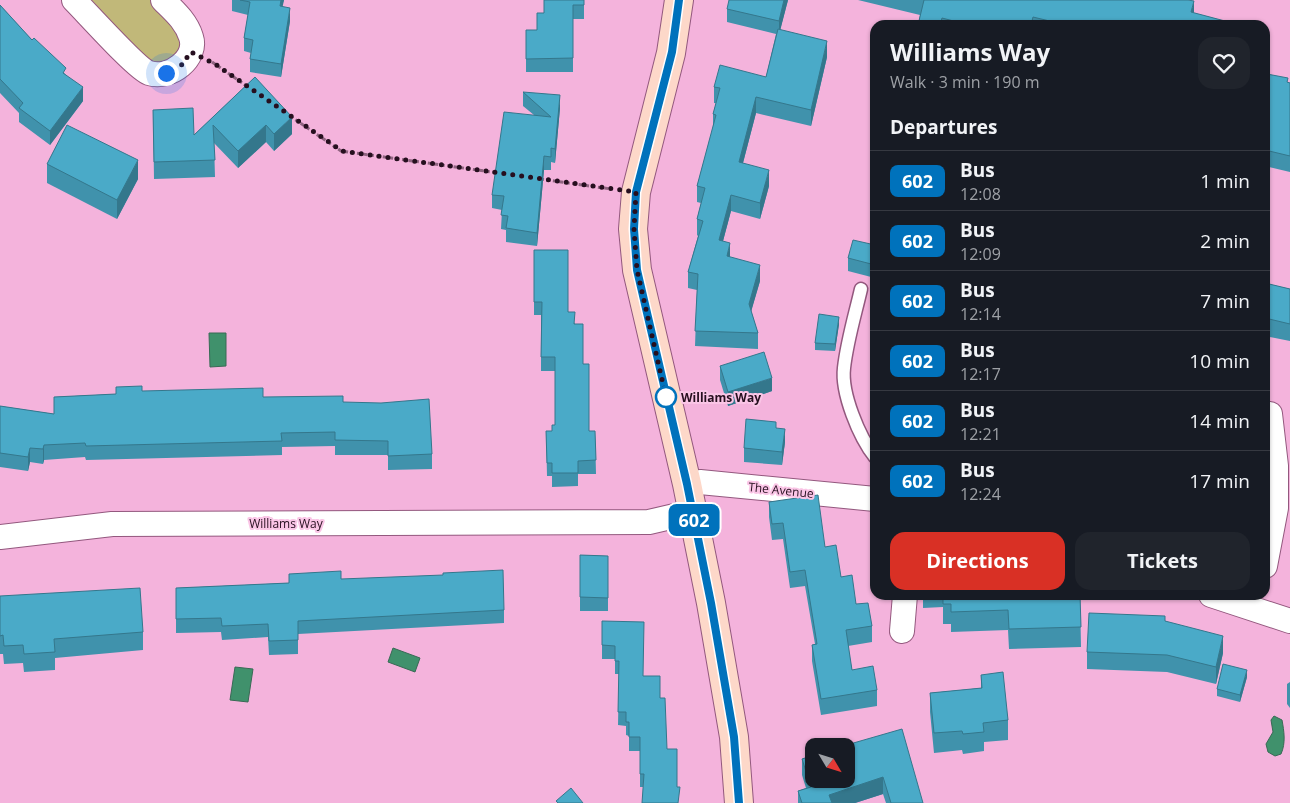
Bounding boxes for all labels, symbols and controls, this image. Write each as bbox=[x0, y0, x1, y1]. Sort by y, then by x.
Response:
text: Williams Way bbox=[890, 35, 1050, 68]
button: heart bbox=[1198, 37, 1250, 89]
your location bbox=[154, 61, 179, 86]
text: Walk · 3 min · 190 m bbox=[890, 71, 1040, 93]
text: Departures bbox=[890, 114, 997, 140]
text: Bus bbox=[960, 157, 995, 183]
text: 1 min bbox=[1200, 168, 1250, 194]
text: 602 bbox=[902, 169, 933, 193]
text: 12:08 bbox=[960, 183, 1001, 205]
text: Bus bbox=[960, 217, 995, 243]
text: 2 min bbox=[1200, 228, 1250, 254]
text: 602 bbox=[902, 229, 933, 253]
text: 12:09 bbox=[960, 243, 1001, 265]
text: Bus bbox=[960, 277, 995, 303]
text: 7 min bbox=[1200, 288, 1250, 314]
text: 602 bbox=[902, 289, 933, 313]
text: 12:14 bbox=[960, 303, 1001, 325]
text: Bus bbox=[960, 337, 995, 363]
text: 10 min bbox=[1189, 348, 1250, 374]
text: 602 bbox=[902, 349, 933, 373]
text: 12:17 bbox=[960, 363, 1001, 385]
marker: Williams Way bbox=[655, 386, 677, 408]
place label: Williams Way bbox=[681, 389, 761, 406]
text: Bus bbox=[960, 397, 995, 423]
text: 14 min bbox=[1189, 408, 1250, 434]
text: 602 bbox=[902, 409, 933, 433]
text: 12:21 bbox=[960, 423, 1001, 445]
text: Bus bbox=[960, 457, 995, 483]
text: 17 min bbox=[1189, 468, 1250, 494]
text: 602 bbox=[902, 469, 933, 493]
street label: The Avenue bbox=[747, 478, 815, 502]
text: 12:24 bbox=[960, 483, 1001, 505]
line badge: 602 bbox=[665, 504, 723, 536]
text: 602 bbox=[679, 508, 709, 532]
street label: Williams Way bbox=[249, 515, 324, 532]
button: Directions bbox=[890, 532, 1065, 590]
button: Tickets bbox=[1075, 532, 1250, 590]
north arrow bbox=[805, 738, 855, 788]
map controls bbox=[805, 738, 855, 788]

